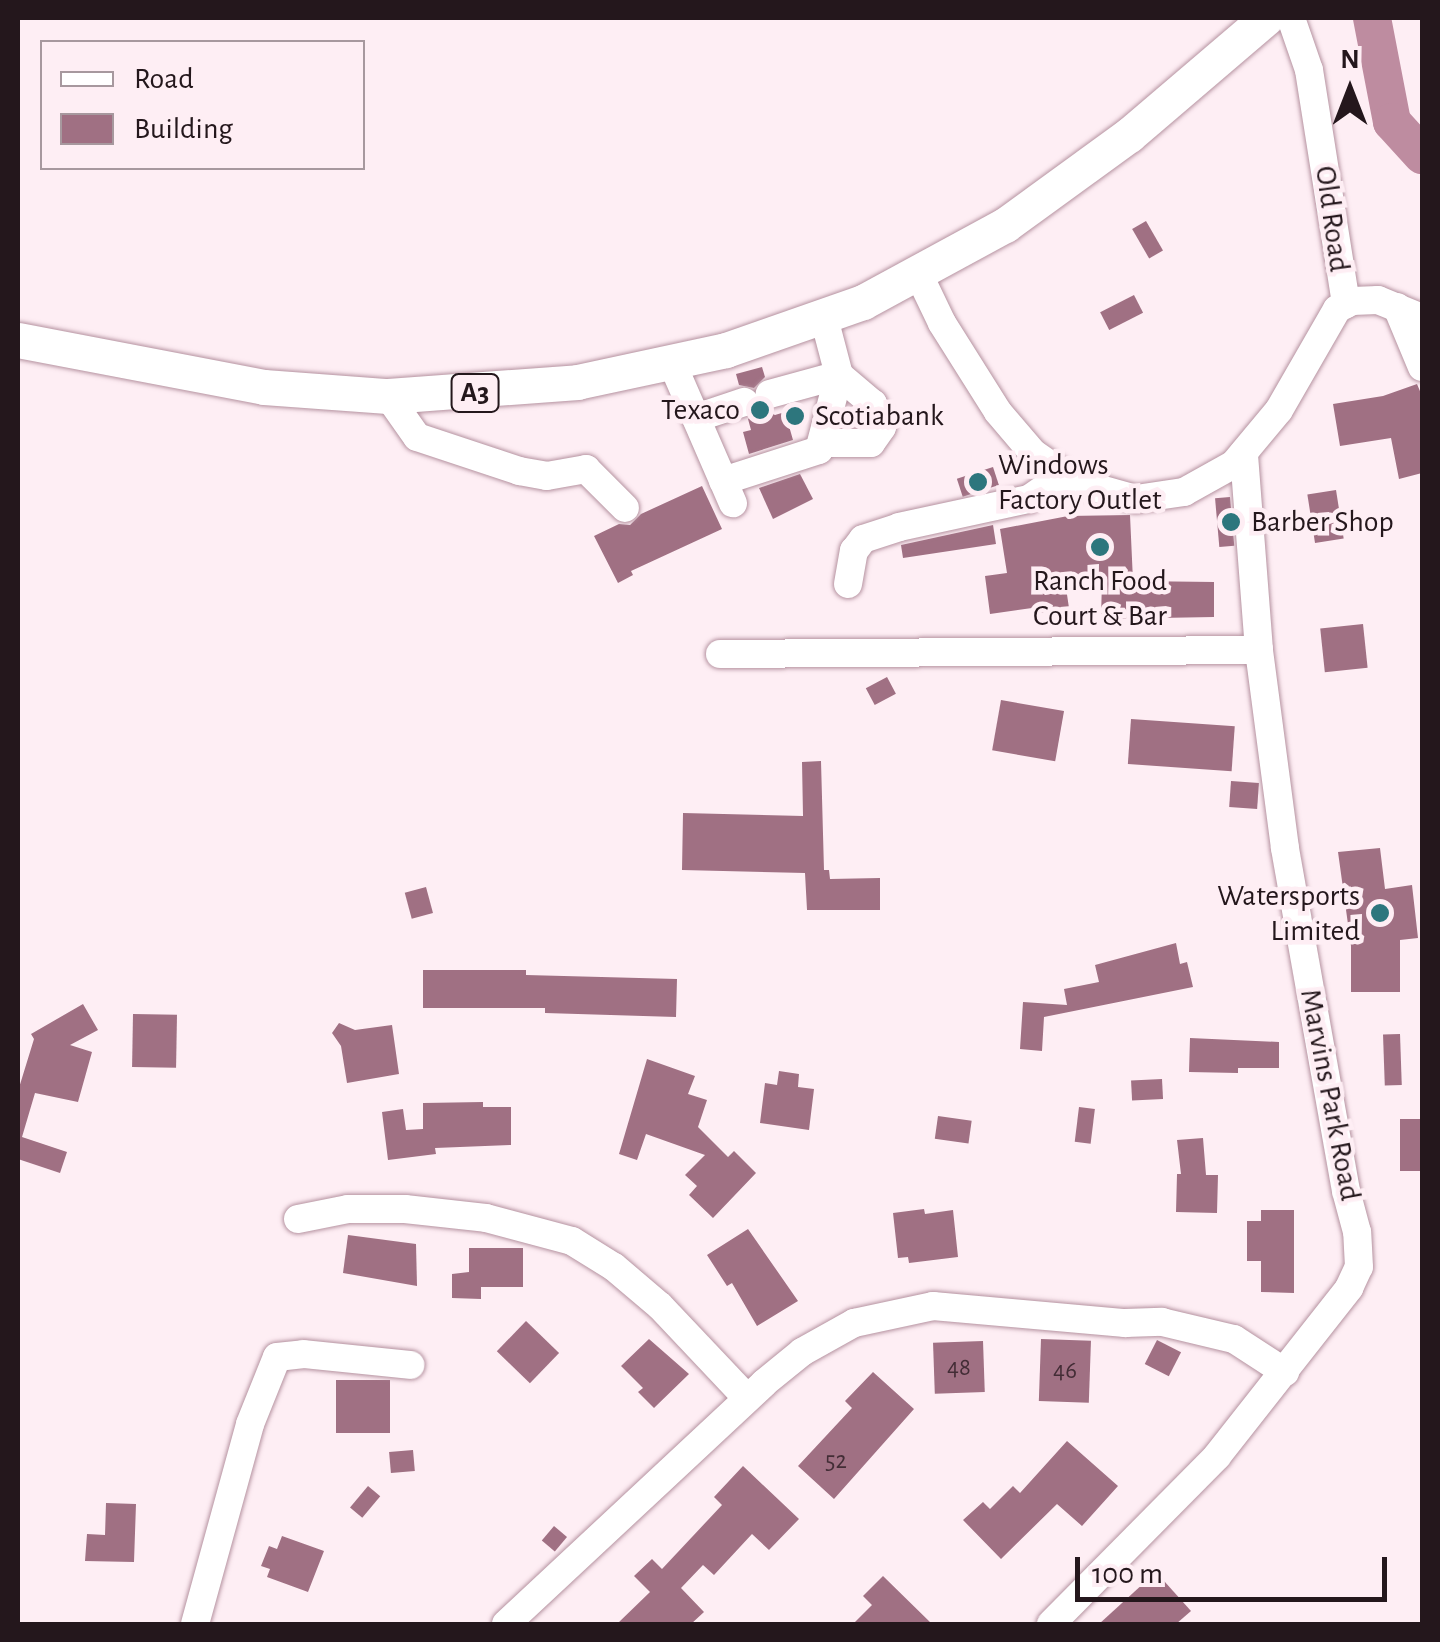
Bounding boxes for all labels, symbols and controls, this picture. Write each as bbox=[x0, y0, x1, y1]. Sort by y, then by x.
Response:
legend bbox=[40, 40, 365, 170]
north arrow bbox=[1300, 40, 1400, 140]
text: N bbox=[1340, 46, 1360, 74]
text: Road bbox=[134, 64, 194, 94]
text: Building bbox=[134, 114, 233, 144]
street label: Old Road bbox=[1307, 164, 1357, 274]
road number: A3 bbox=[450, 370, 500, 416]
place label: Texaco bbox=[661, 392, 740, 428]
place label: Scotiabank bbox=[815, 398, 944, 434]
marker: Texaco bbox=[749, 399, 771, 421]
marker: Scotiabank bbox=[784, 405, 806, 427]
place label: Windows Factory Outlet bbox=[998, 447, 1162, 518]
marker: Windows Factory Outlet bbox=[967, 471, 989, 493]
place label: Barber Shop bbox=[1251, 504, 1394, 540]
marker: Barber Shop bbox=[1220, 511, 1242, 533]
marker: Ranch Food Court & Bar bbox=[1089, 536, 1111, 558]
place label: Ranch Food Court & Bar bbox=[1033, 563, 1167, 634]
place label: Watersports Limited bbox=[1217, 878, 1360, 948]
marker: Watersports Limited bbox=[1369, 902, 1391, 924]
street label: Marvins Park Road bbox=[1292, 986, 1368, 1204]
house number: 48 bbox=[947, 1353, 971, 1383]
house number: 46 bbox=[1053, 1356, 1077, 1386]
house number: 52 bbox=[825, 1446, 847, 1476]
scale bar bbox=[1080, 1537, 1392, 1599]
text: 100 m bbox=[1092, 1559, 1163, 1589]

